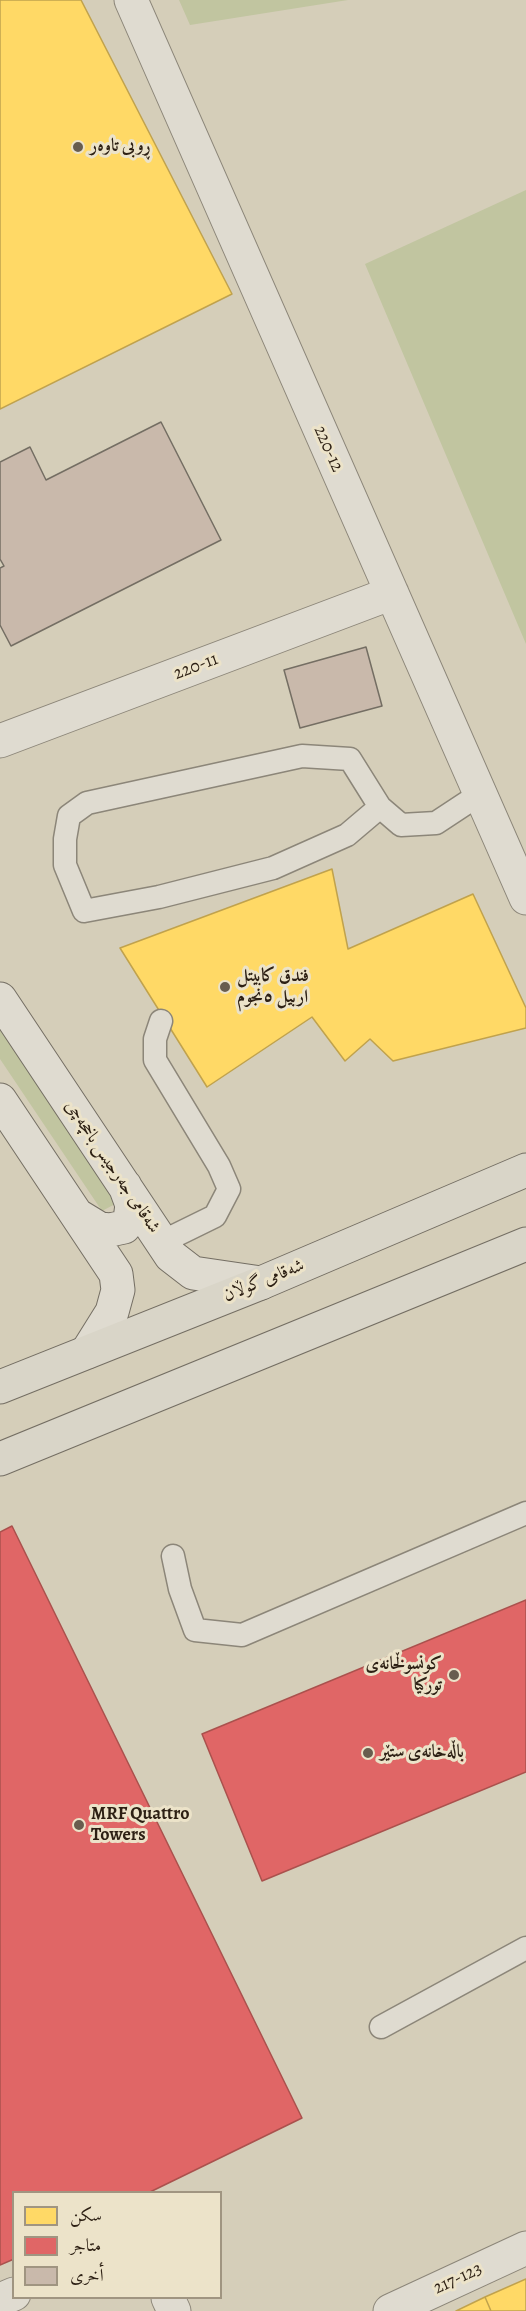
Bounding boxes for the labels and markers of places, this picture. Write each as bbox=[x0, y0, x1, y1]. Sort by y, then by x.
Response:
place label: ڕوبی تاوەر bbox=[90, 136, 151, 158]
marker: ڕوبی تاوەر bbox=[71, 140, 85, 154]
place label: فندق كابيتل اربيل ٥نجوم bbox=[237, 966, 309, 1008]
marker: فندق كابيتل اربيل ٥نجوم bbox=[218, 980, 232, 994]
place label: کونسوڵخانەی تورکیا bbox=[365, 1654, 442, 1696]
marker: کونسوڵخانەی تورکیا bbox=[447, 1668, 461, 1682]
place label: باڵەخانەی ستێر bbox=[380, 1742, 464, 1764]
marker: باڵەخانەی ستێر bbox=[361, 1746, 375, 1760]
place label: MRF Quattro Towers bbox=[91, 1804, 190, 1846]
marker: MRF Quattro Towers bbox=[72, 1818, 86, 1832]

